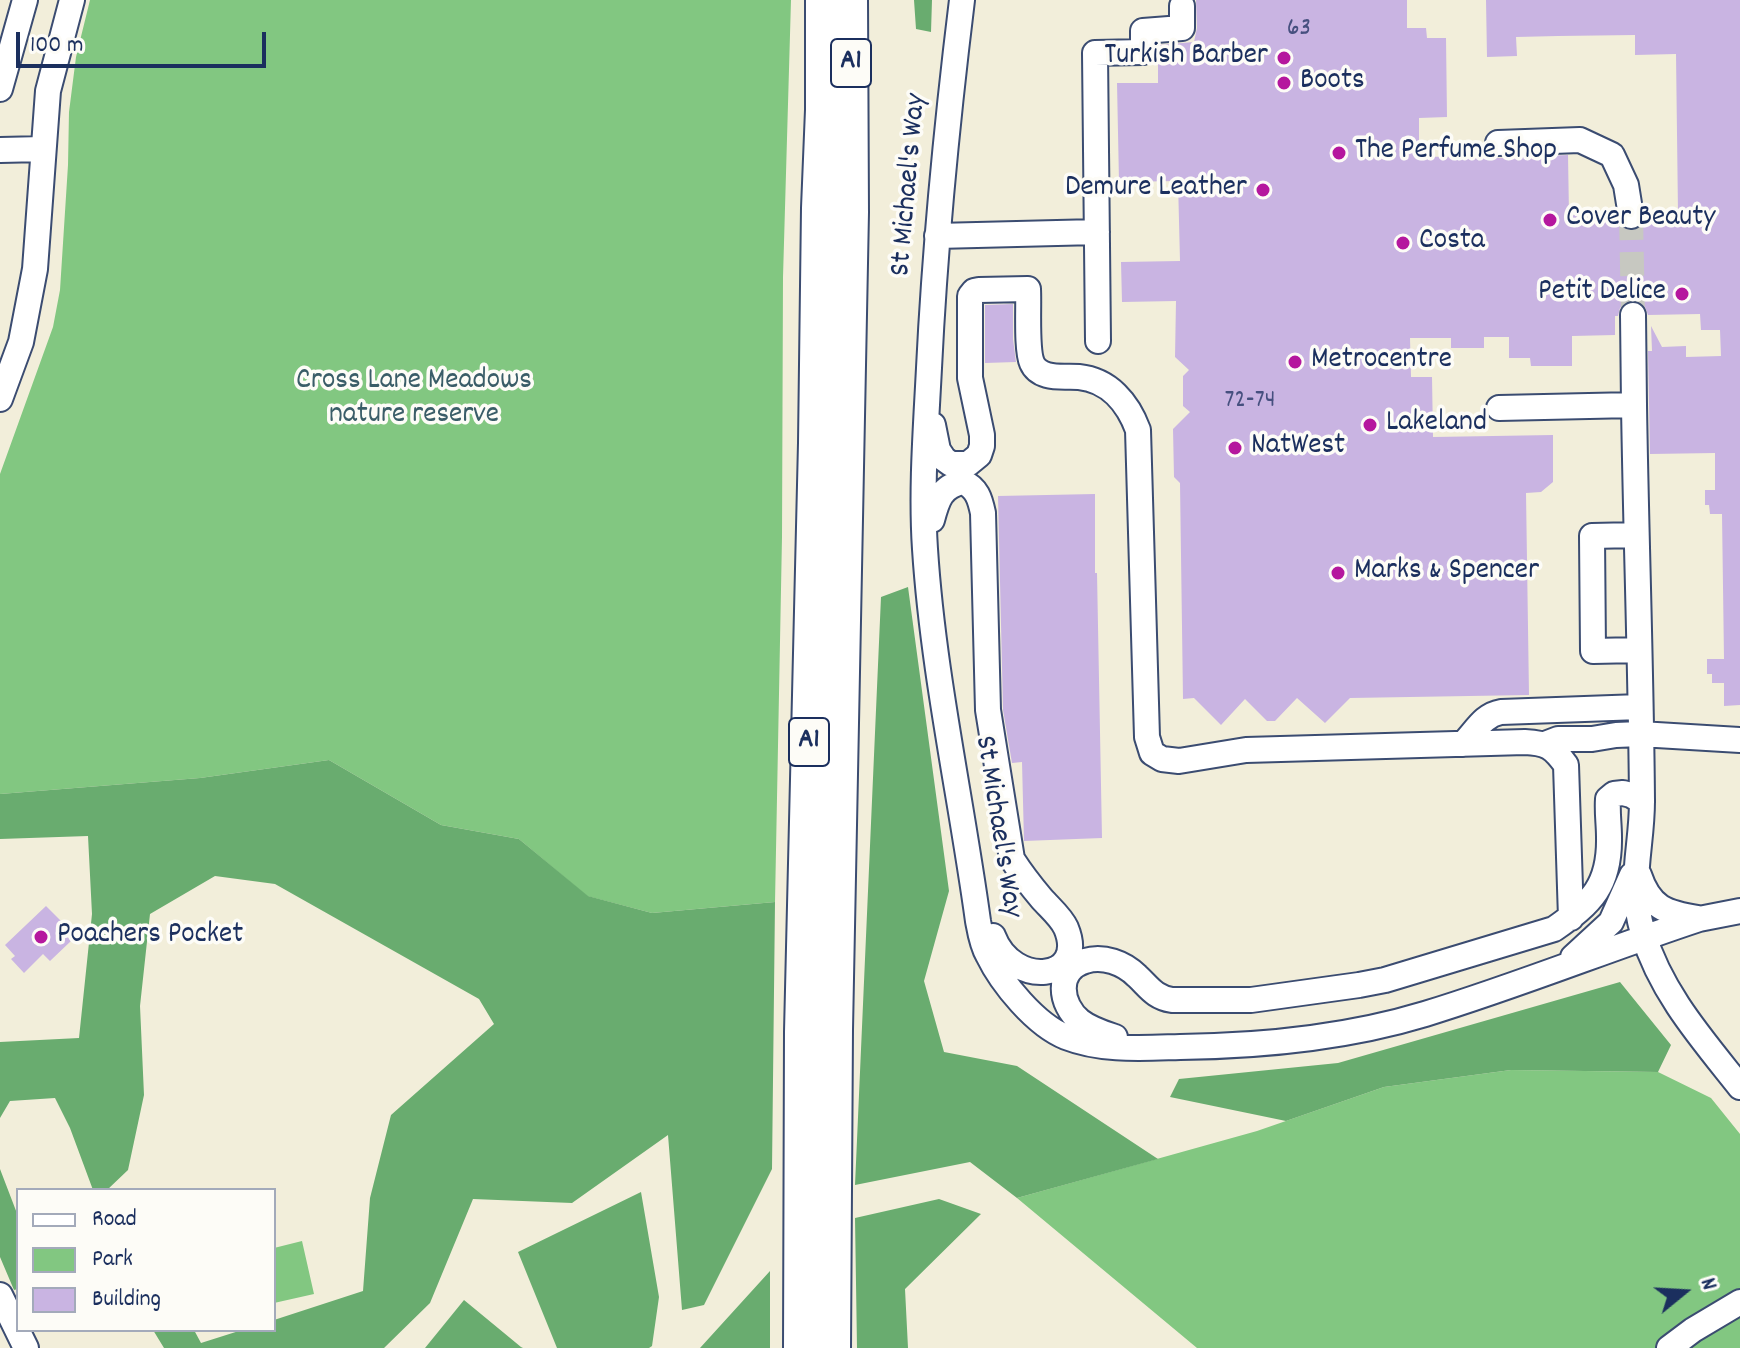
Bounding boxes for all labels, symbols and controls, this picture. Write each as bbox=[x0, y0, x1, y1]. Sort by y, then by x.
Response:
house number: 63 bbox=[1287, 14, 1311, 46]
scale bar bbox=[20, 16, 270, 66]
text: 100 m bbox=[30, 29, 83, 63]
road number: A1 bbox=[831, 39, 871, 87]
place label: Turkish Barber bbox=[1104, 40, 1268, 76]
marker: Turkish Barber bbox=[1275, 49, 1293, 67]
place label: Boots bbox=[1300, 65, 1365, 101]
marker: Boots bbox=[1275, 74, 1293, 92]
street label: St Michael's Way bbox=[885, 92, 937, 278]
place label: The Perfume Shop bbox=[1355, 135, 1557, 171]
marker: The Perfume Shop bbox=[1330, 144, 1348, 162]
place label: Demure Leather bbox=[1065, 172, 1247, 208]
marker: Demure Leather bbox=[1254, 181, 1272, 199]
place label: Cover Beauty bbox=[1566, 202, 1716, 238]
marker: Cover Beauty bbox=[1541, 211, 1559, 229]
place label: Costa bbox=[1419, 225, 1485, 261]
marker: Costa bbox=[1394, 234, 1412, 252]
place label: Petit Delice bbox=[1538, 276, 1666, 312]
marker: Petit Delice bbox=[1673, 285, 1691, 303]
place label: Metrocentre bbox=[1311, 344, 1452, 380]
marker: Metrocentre bbox=[1286, 353, 1304, 371]
park label: Cross Lane Meadows nature reserve bbox=[296, 365, 532, 436]
house number: 72-74 bbox=[1225, 386, 1275, 418]
place label: Lakeland bbox=[1386, 407, 1487, 443]
marker: Lakeland bbox=[1361, 416, 1379, 434]
place label: NatWest bbox=[1251, 430, 1345, 466]
marker: NatWest bbox=[1226, 439, 1244, 457]
place label: Marks & Spencer bbox=[1354, 555, 1539, 591]
marker: Marks & Spencer bbox=[1329, 564, 1347, 582]
road number: A1 bbox=[789, 718, 829, 766]
street label: St Michael's Way bbox=[964, 734, 1028, 920]
place label: Poachers Pocket bbox=[57, 919, 243, 955]
marker: Poachers Pocket bbox=[32, 928, 50, 946]
legend bbox=[16, 1188, 276, 1332]
text: Road bbox=[92, 1203, 137, 1237]
text: Park bbox=[92, 1243, 133, 1277]
north arrow bbox=[1644, 1252, 1724, 1332]
text: N bbox=[1691, 1274, 1724, 1294]
text: Building bbox=[92, 1283, 161, 1317]

